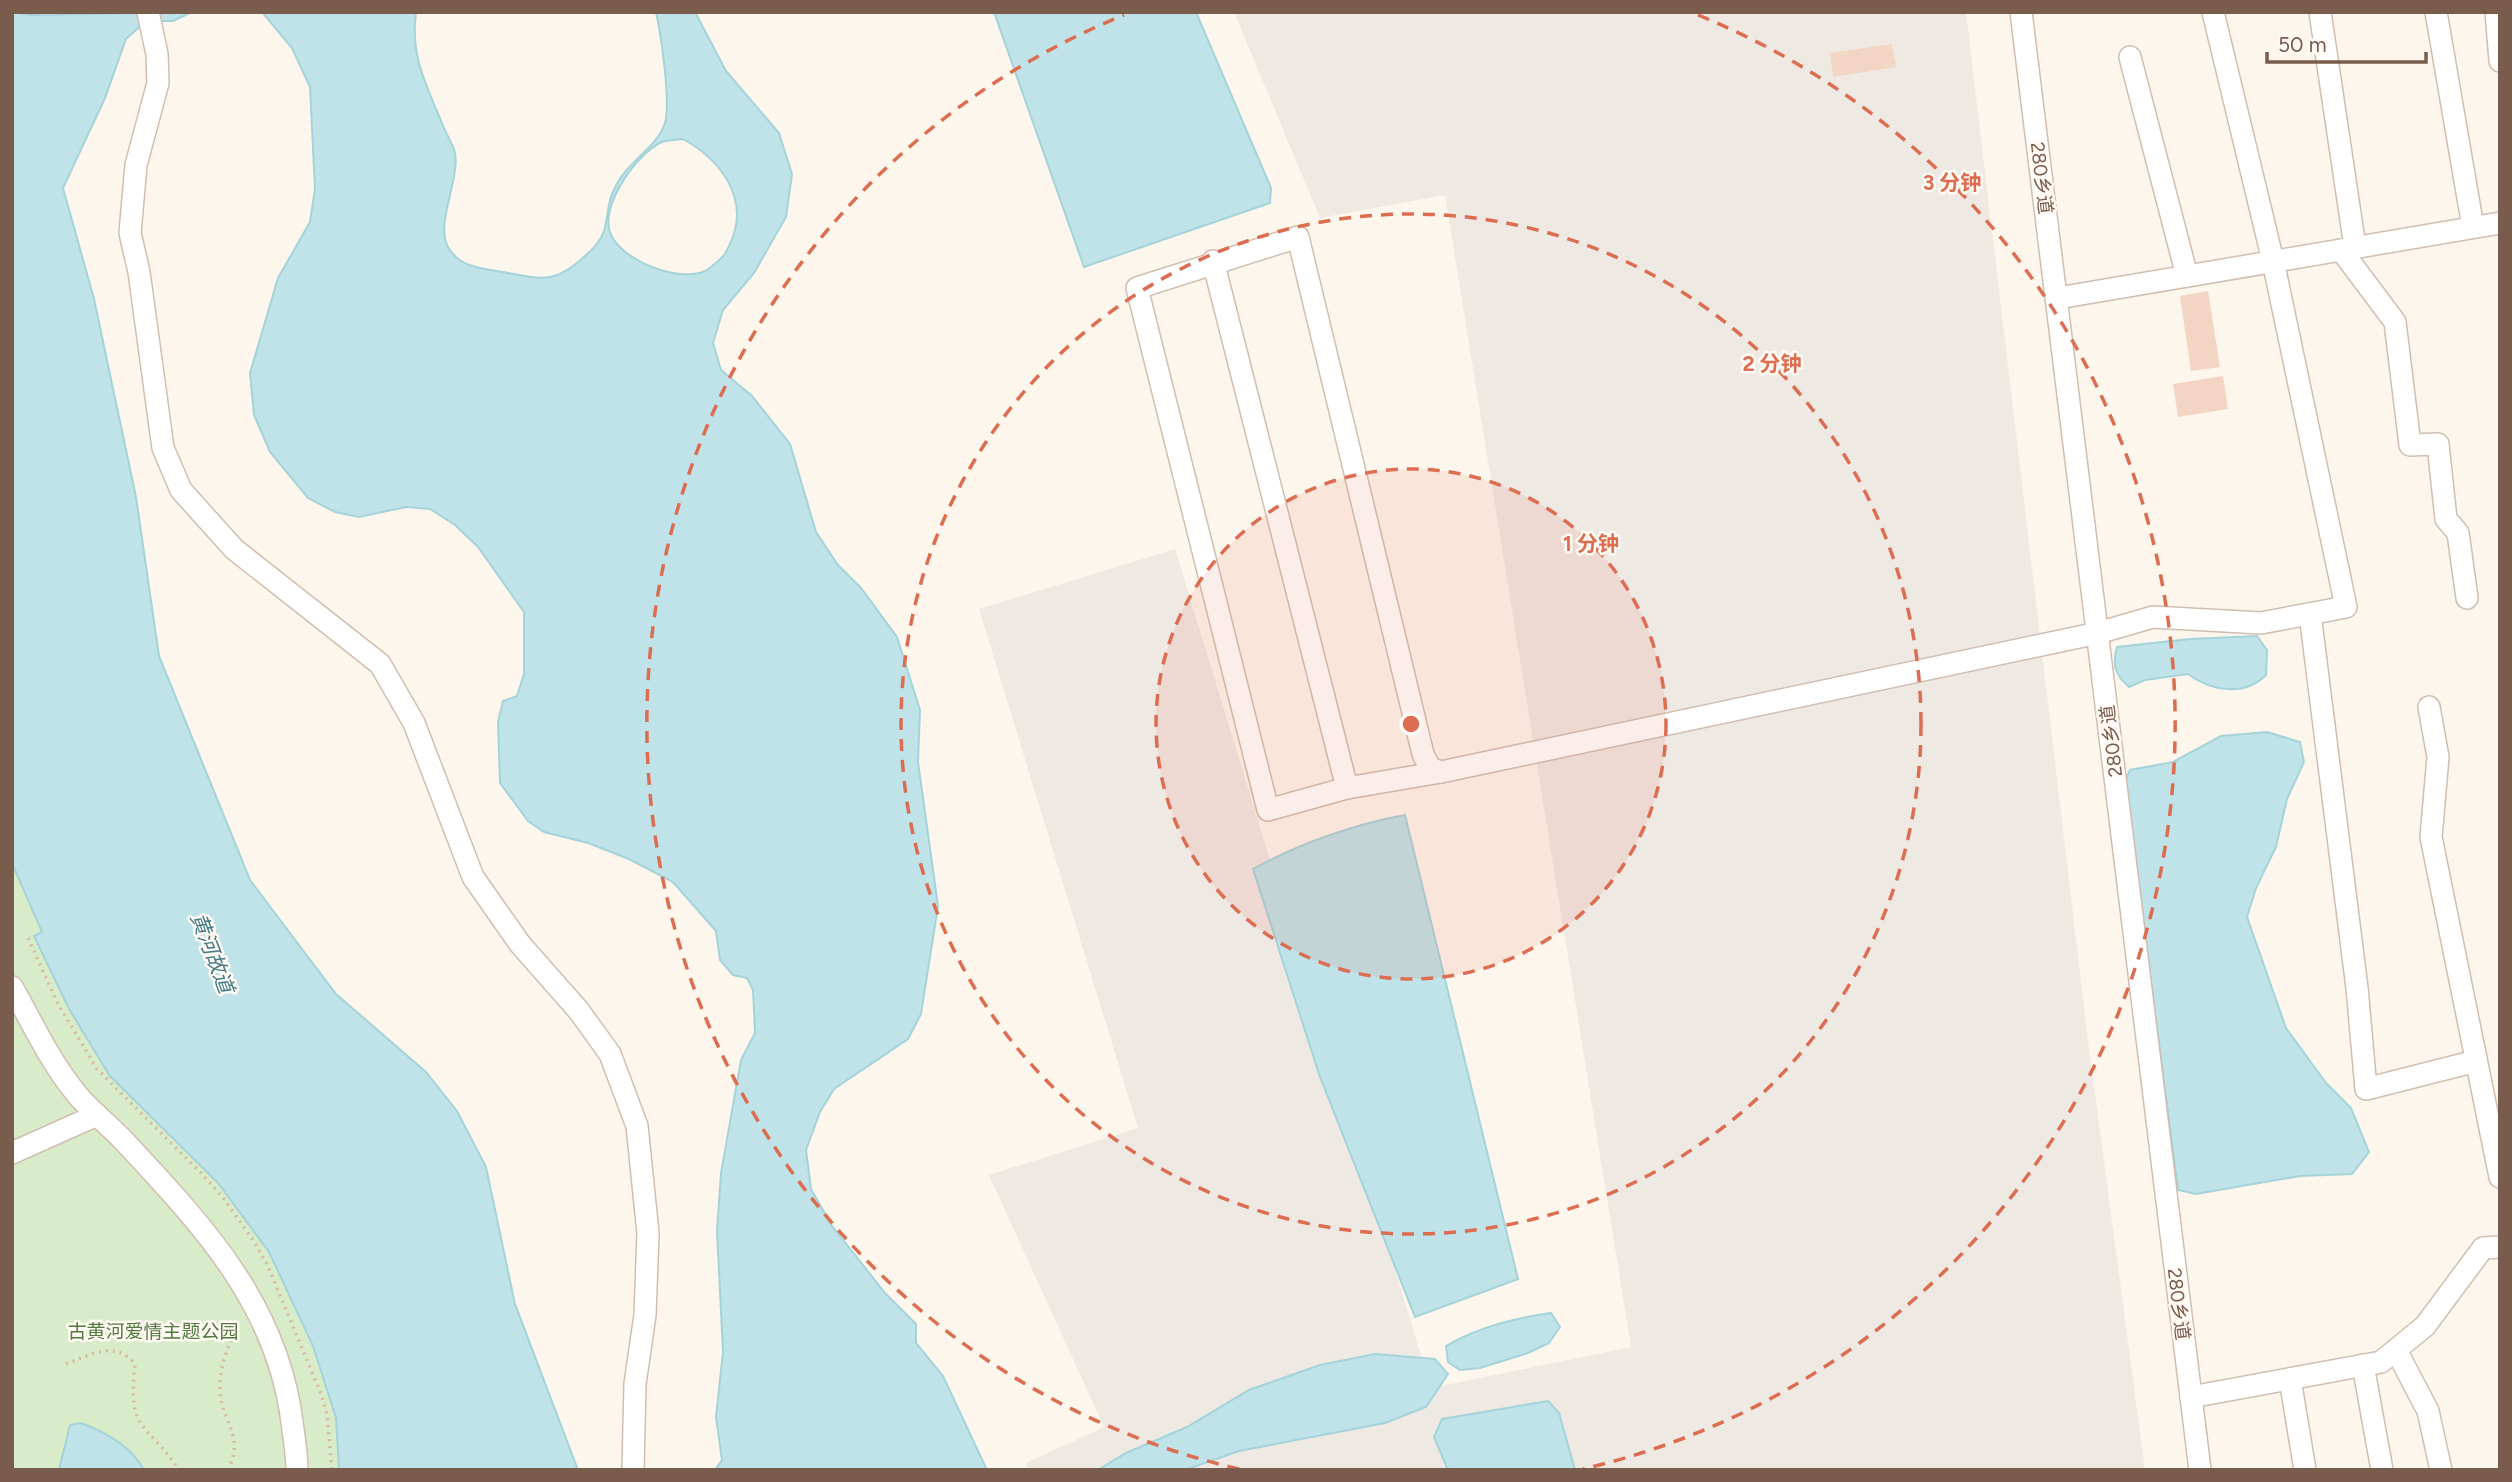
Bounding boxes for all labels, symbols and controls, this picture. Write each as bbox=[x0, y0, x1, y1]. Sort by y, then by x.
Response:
scale bar bbox=[2267, 21, 2426, 65]
text: 50 m bbox=[2278, 32, 2327, 57]
street label: 280乡道 bbox=[2026, 141, 2057, 215]
text: 3 分钟 bbox=[1923, 170, 1981, 195]
text: 2 分钟 bbox=[1742, 351, 1802, 376]
text: 1 分钟 bbox=[1563, 531, 1619, 556]
street label: 280乡道 bbox=[2096, 704, 2127, 778]
centre of rings bbox=[1399, 712, 1423, 736]
water label: 黄河故道 bbox=[186, 909, 240, 999]
street label: 280乡道 bbox=[2163, 1267, 2194, 1341]
park label: 古黄河爱情主题公园 bbox=[67, 1320, 239, 1343]

